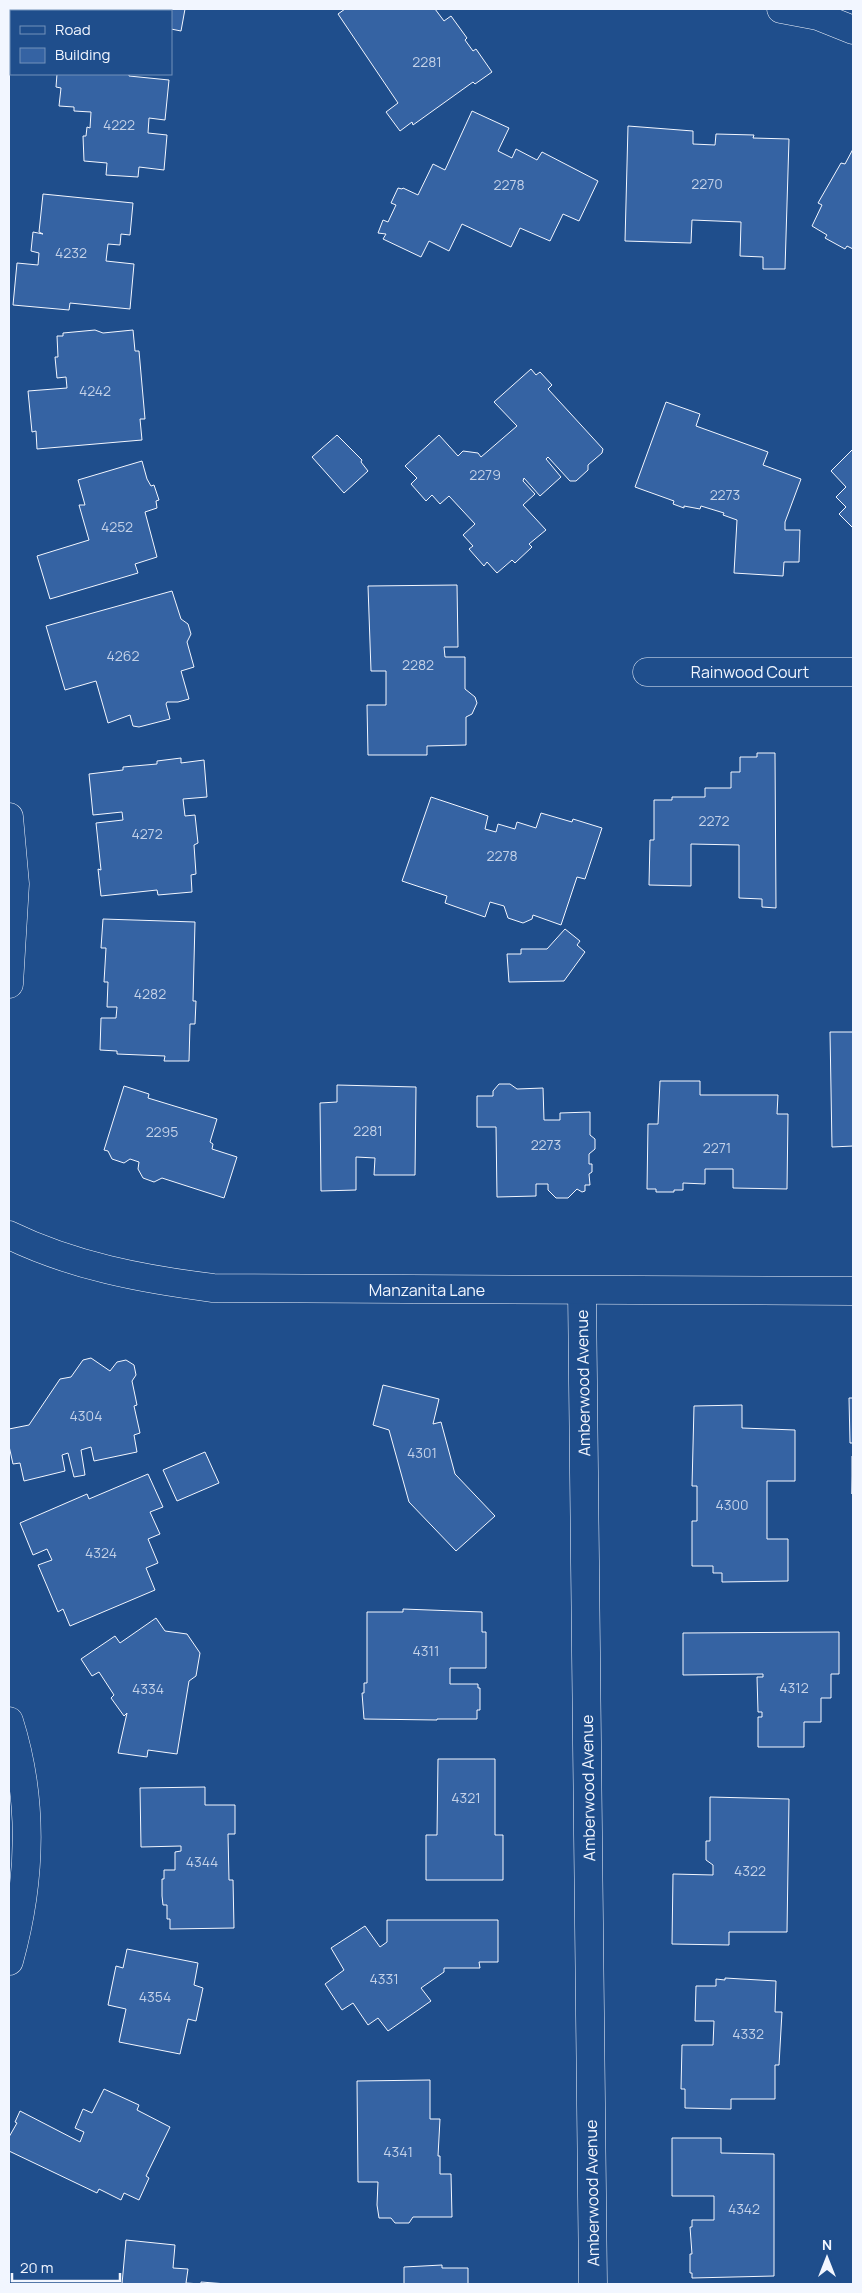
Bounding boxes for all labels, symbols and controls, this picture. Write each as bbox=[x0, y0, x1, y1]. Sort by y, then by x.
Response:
legend bbox=[10, 10, 172, 75]
text: Road bbox=[55, 19, 91, 40]
text: Building bbox=[55, 44, 110, 65]
house number: 2281 bbox=[412, 52, 442, 71]
house number: 4222 bbox=[103, 115, 135, 134]
house number: 2270 bbox=[691, 174, 723, 193]
house number: 2278 bbox=[493, 175, 525, 194]
house number: 4232 bbox=[55, 243, 87, 262]
house number: 4242 bbox=[79, 381, 111, 400]
house number: 2279 bbox=[469, 465, 501, 484]
house number: 2273 bbox=[710, 485, 740, 504]
house number: 4252 bbox=[101, 517, 133, 536]
house number: 4262 bbox=[107, 646, 139, 665]
house number: 2282 bbox=[402, 655, 434, 674]
street label: Rainwood Court bbox=[691, 661, 809, 683]
house number: 2272 bbox=[699, 811, 730, 830]
house number: 4272 bbox=[131, 824, 163, 843]
house number: 2278 bbox=[486, 846, 518, 865]
house number: 4282 bbox=[134, 984, 166, 1003]
house number: 2281 bbox=[353, 1121, 383, 1140]
house number: 2295 bbox=[146, 1122, 178, 1141]
house number: 2273 bbox=[531, 1135, 561, 1154]
house number: 2271 bbox=[703, 1138, 731, 1157]
street label: Manzanita Lane bbox=[369, 1279, 485, 1301]
street label: Amberwood Avenue bbox=[571, 1309, 595, 1457]
house number: 4304 bbox=[70, 1406, 102, 1425]
house number: 4301 bbox=[407, 1443, 437, 1462]
house number: 4300 bbox=[715, 1495, 749, 1514]
house number: 4324 bbox=[85, 1543, 117, 1562]
house number: 4311 bbox=[413, 1641, 439, 1660]
house number: 4312 bbox=[779, 1678, 809, 1697]
house number: 4334 bbox=[132, 1679, 164, 1698]
street label: Amberwood Avenue bbox=[576, 1714, 600, 1862]
house number: 4321 bbox=[451, 1788, 481, 1807]
house number: 4344 bbox=[186, 1852, 218, 1871]
house number: 4322 bbox=[734, 1861, 766, 1880]
house number: 4331 bbox=[369, 1969, 399, 1988]
house number: 4354 bbox=[139, 1987, 171, 2006]
house number: 4332 bbox=[732, 2024, 764, 2043]
street label: Amberwood Avenue bbox=[580, 2119, 604, 2267]
house number: 4341 bbox=[383, 2142, 413, 2161]
house number: 4342 bbox=[728, 2199, 760, 2218]
north arrow bbox=[802, 2233, 852, 2283]
text: N bbox=[822, 2235, 832, 2254]
scale bar bbox=[12, 2250, 120, 2282]
text: 20 m bbox=[20, 2257, 53, 2278]

